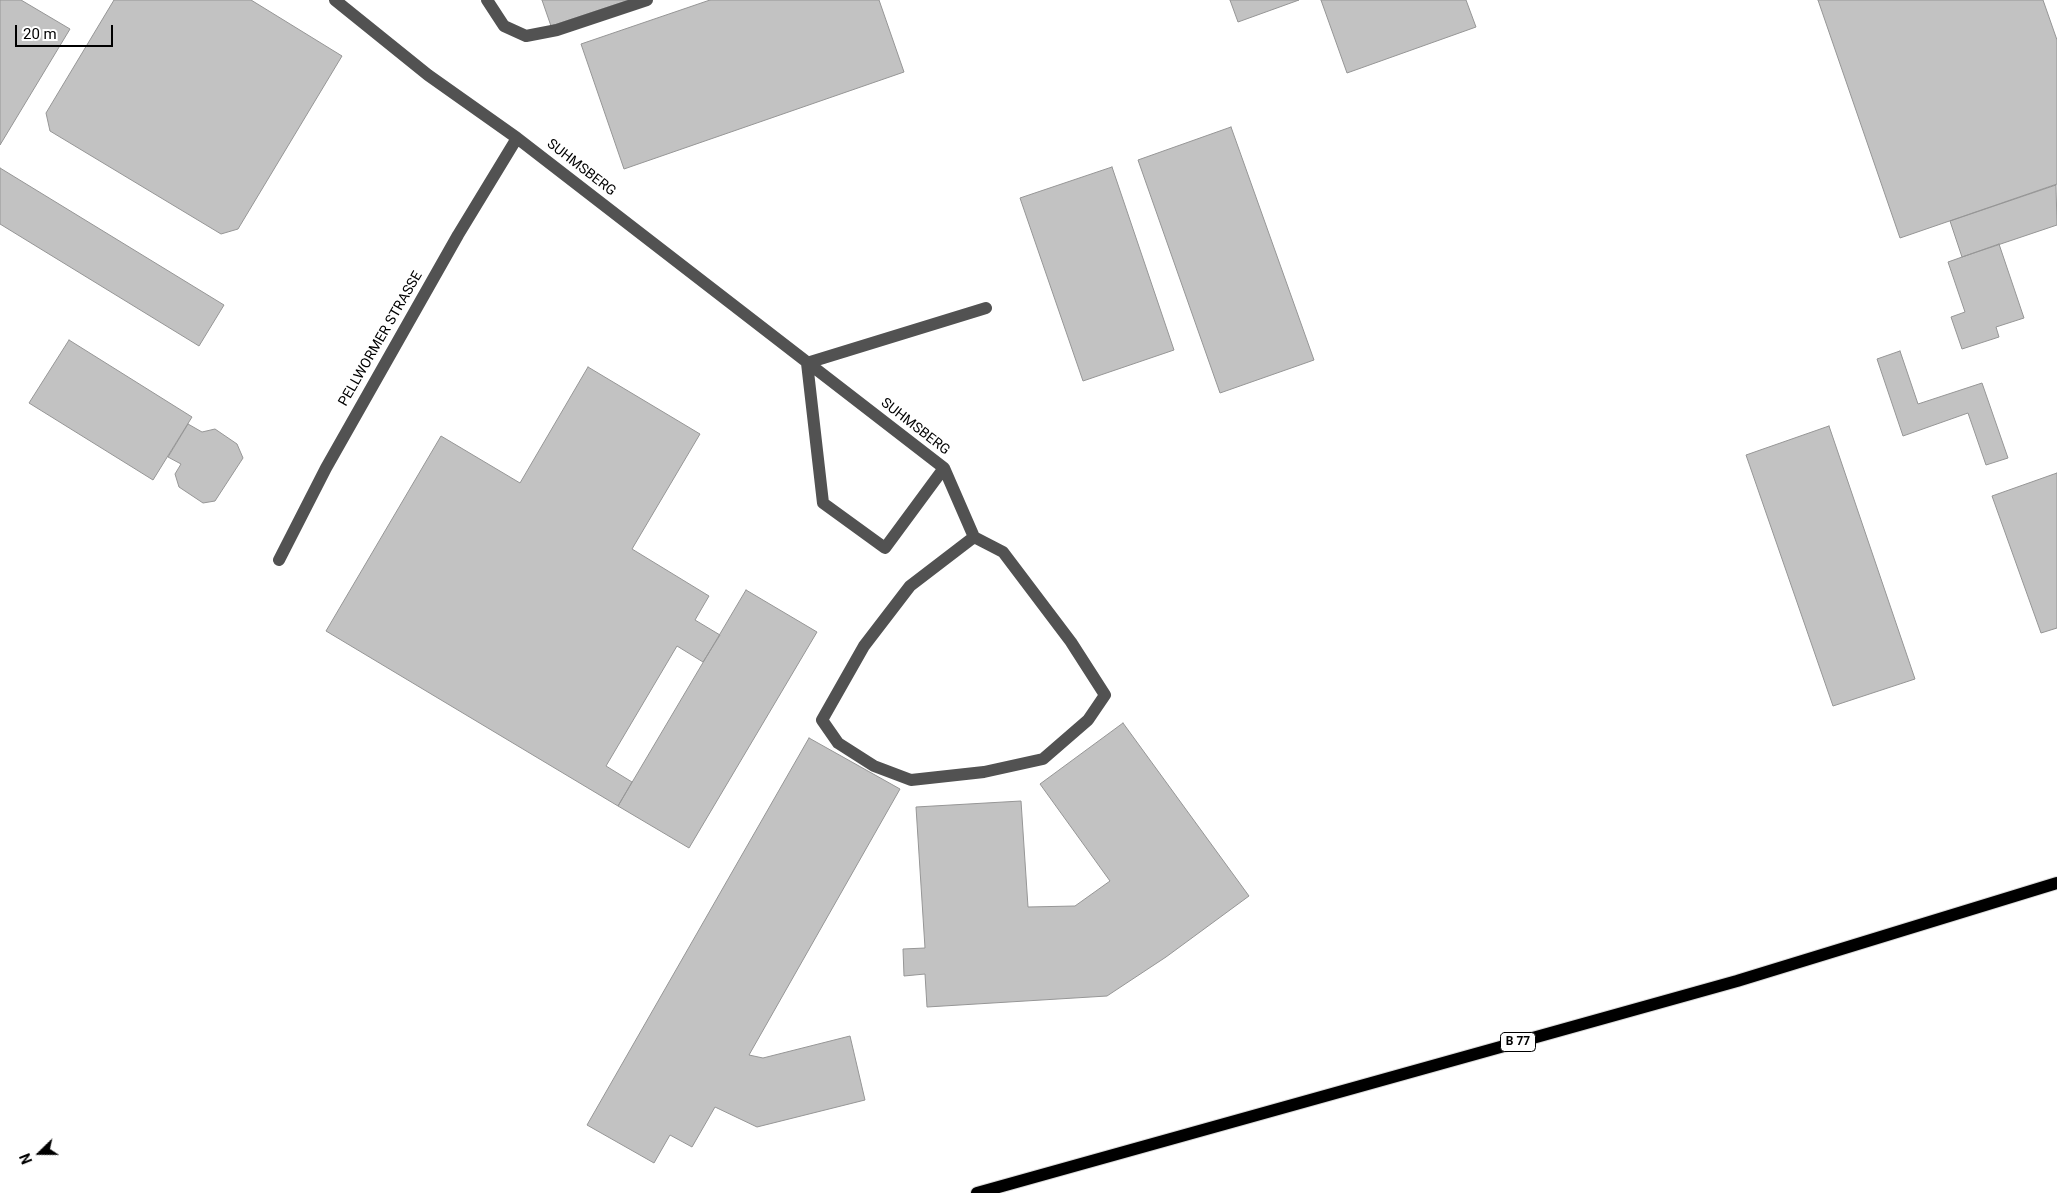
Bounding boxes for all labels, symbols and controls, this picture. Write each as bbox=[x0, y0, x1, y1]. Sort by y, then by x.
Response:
scale bar bbox=[18, 15, 115, 47]
text: 20 m bbox=[23, 25, 57, 43]
street label: SUHMSBERG bbox=[543, 136, 619, 200]
street label: PELLWORMER STRASSE bbox=[336, 269, 426, 409]
street label: SUHMSBERG bbox=[877, 395, 953, 459]
road number: B 77 bbox=[1500, 1032, 1536, 1052]
north arrow bbox=[15, 1128, 65, 1178]
text: N bbox=[17, 1151, 35, 1166]

